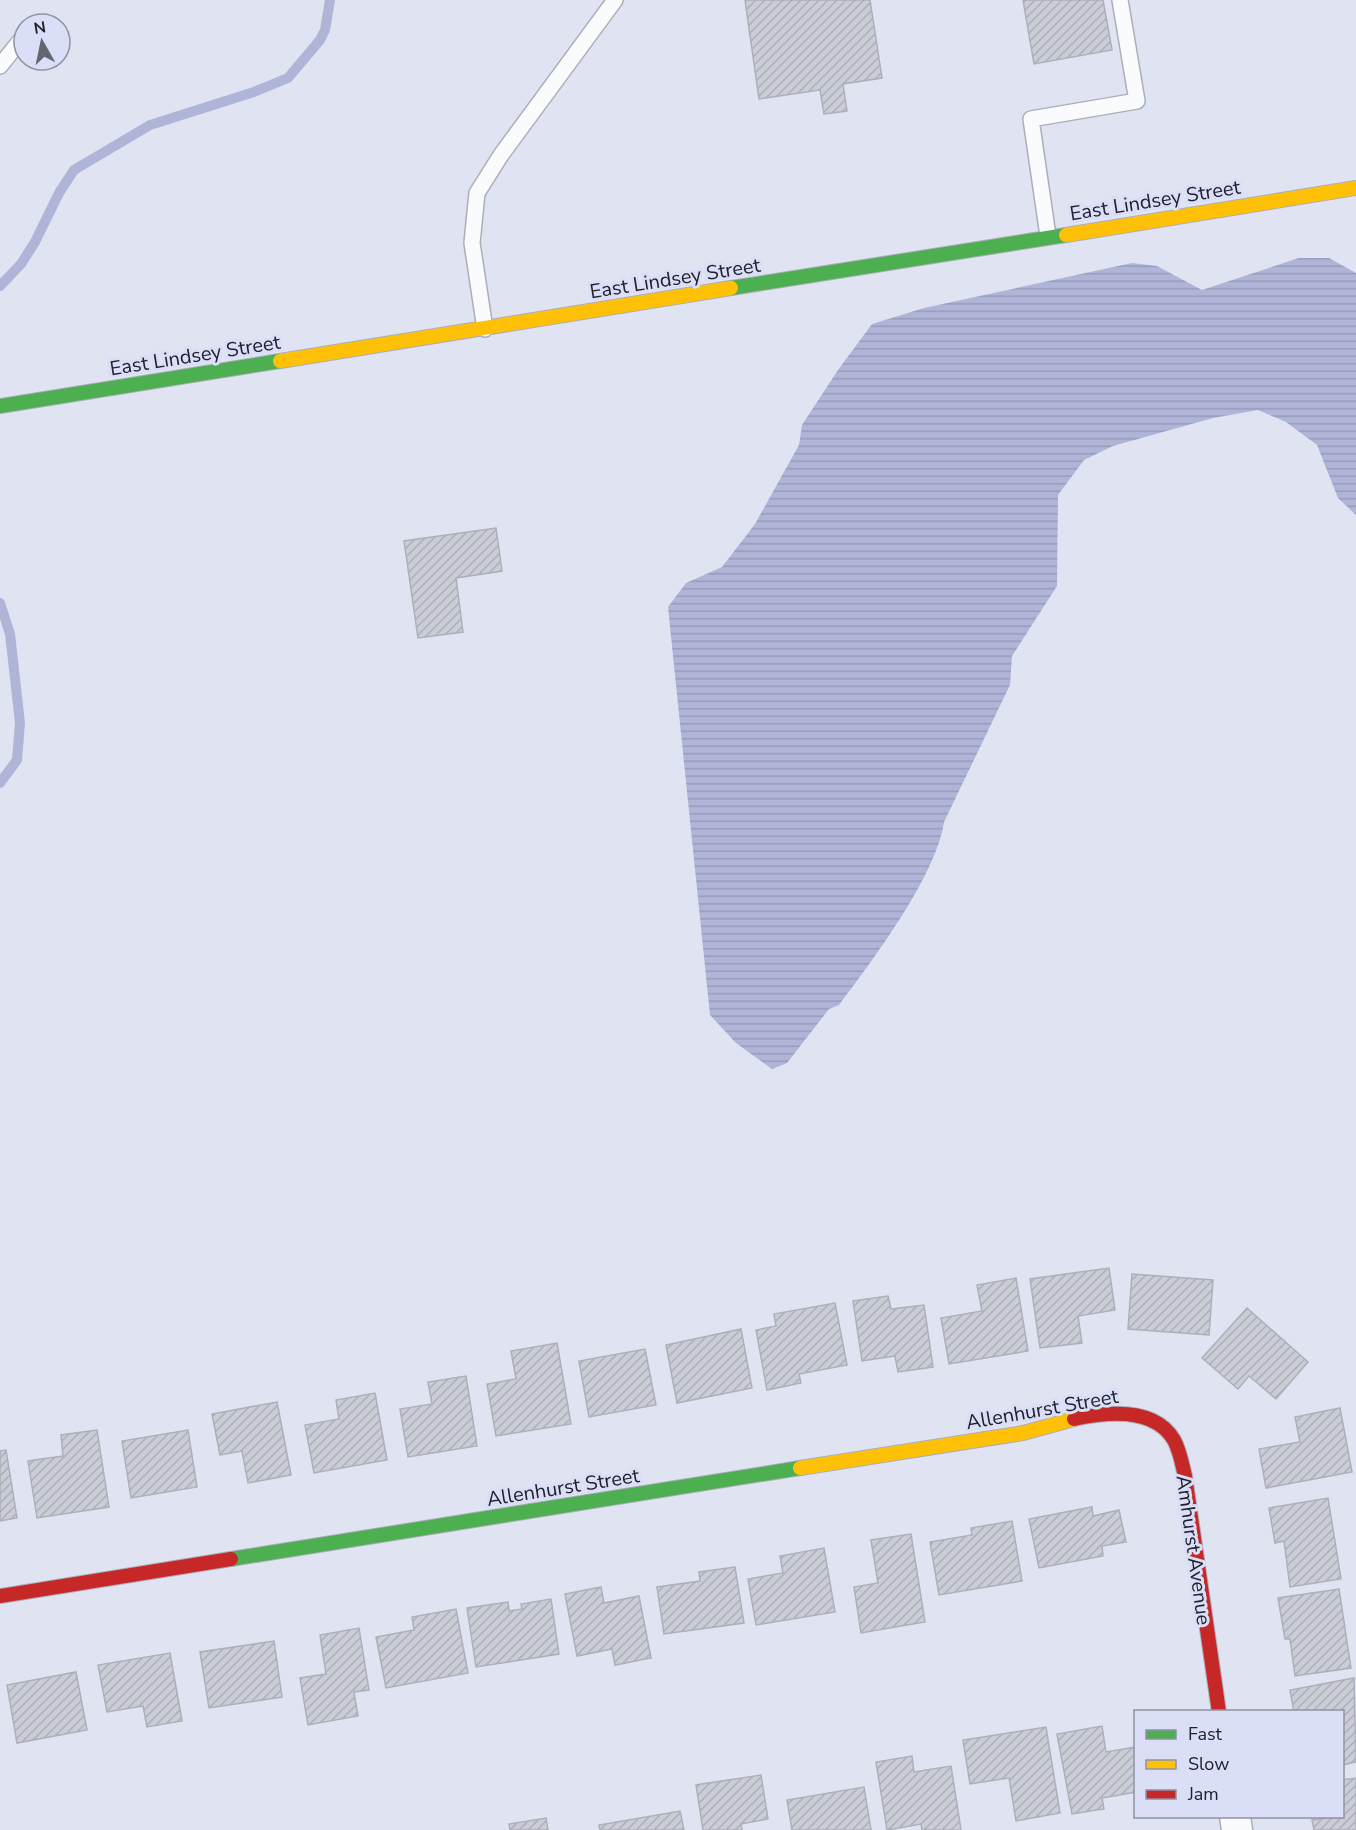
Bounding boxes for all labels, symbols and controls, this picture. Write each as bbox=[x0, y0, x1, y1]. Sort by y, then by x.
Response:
north arrow bbox=[12, 12, 72, 72]
text: N bbox=[32, 16, 47, 40]
street label: East Lindsey Street bbox=[1068, 174, 1243, 227]
street label: East Lindsey Street bbox=[588, 252, 763, 305]
street label: East Lindsey Street bbox=[108, 329, 283, 382]
street label: Allenhurst Street bbox=[964, 1383, 1121, 1436]
street label: Allenhurst Street bbox=[485, 1462, 642, 1513]
street label: Amhurst Avenue bbox=[1170, 1473, 1217, 1627]
legend bbox=[1134, 1710, 1344, 1818]
text: Fast bbox=[1188, 1722, 1223, 1746]
text: Slow bbox=[1188, 1752, 1229, 1776]
text: Jam bbox=[1187, 1782, 1219, 1806]

